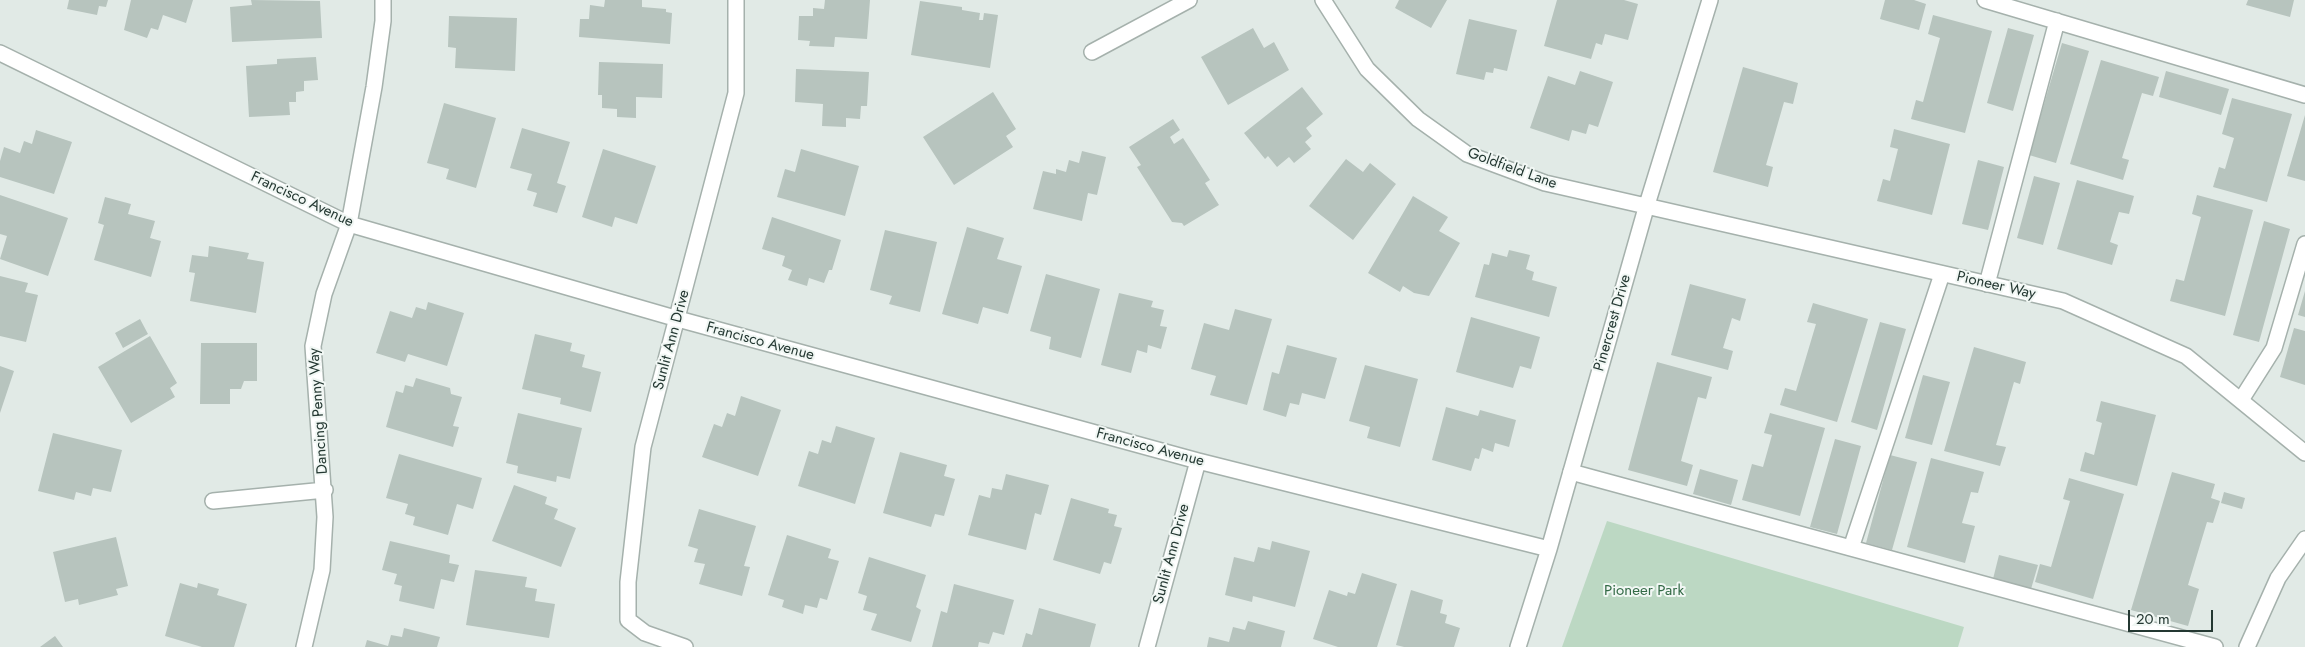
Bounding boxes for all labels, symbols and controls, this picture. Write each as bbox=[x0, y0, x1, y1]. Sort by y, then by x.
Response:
street label: Goldfield Lane bbox=[1465, 145, 1559, 193]
street label: Francisco Avenue bbox=[248, 168, 356, 232]
street label: Pioneer Way bbox=[1955, 268, 2037, 304]
street label: Pinercrest Drive bbox=[1591, 272, 1635, 374]
street label: Sunlit Ann Drive bbox=[650, 288, 694, 392]
street label: Francisco Avenue bbox=[704, 319, 816, 365]
street label: Dancing Penny Way bbox=[306, 347, 332, 475]
street label: Francisco Avenue bbox=[1094, 425, 1206, 471]
street label: Sunlit Ann Drive bbox=[1150, 502, 1194, 606]
park label: Pioneer Park bbox=[1604, 582, 1684, 600]
scale bar bbox=[2130, 600, 2215, 632]
text: 20 m bbox=[2136, 608, 2170, 630]

